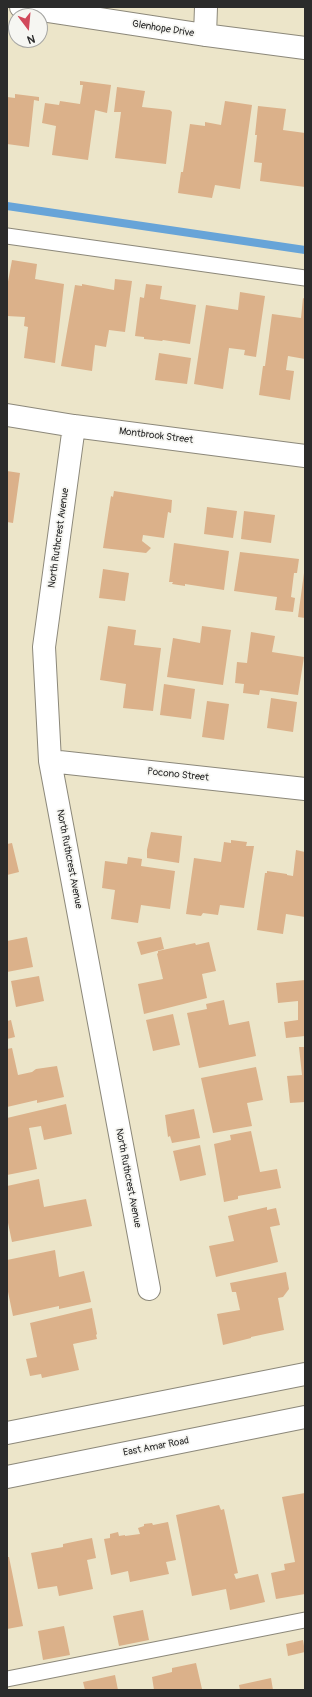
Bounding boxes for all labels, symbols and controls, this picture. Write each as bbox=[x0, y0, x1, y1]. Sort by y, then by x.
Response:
north arrow bbox=[8, 8, 48, 48]
street label: Glenhope Drive bbox=[131, 18, 195, 40]
text: N bbox=[26, 32, 37, 46]
street label: Montbrook Street bbox=[118, 426, 194, 446]
street label: North Ruthcrest Avenue bbox=[46, 487, 72, 589]
street label: Pocono Street bbox=[147, 766, 209, 784]
street label: North Ruthcrest Avenue bbox=[53, 808, 85, 910]
street label: North Ruthcrest Avenue bbox=[112, 1127, 144, 1229]
street label: East Amar Road bbox=[122, 1435, 190, 1459]

